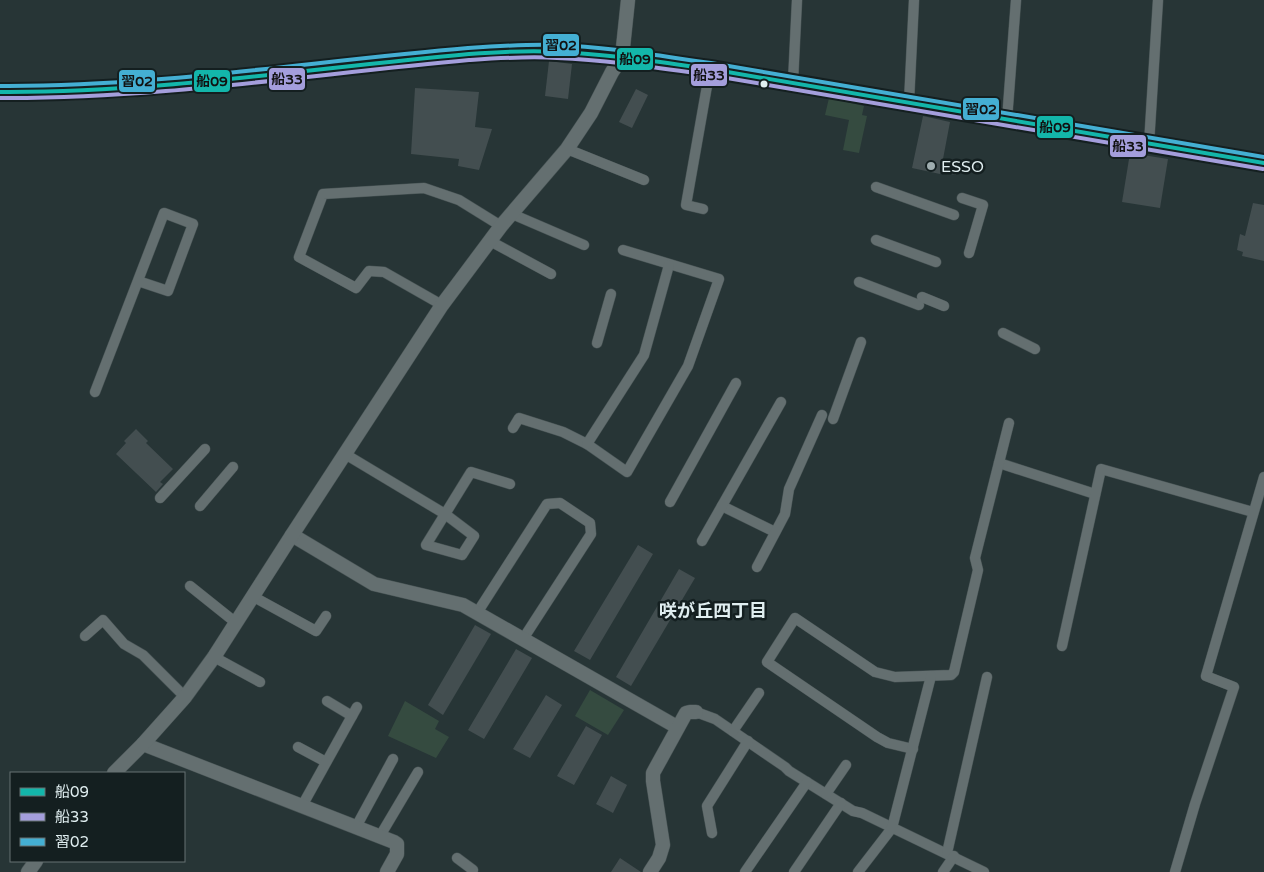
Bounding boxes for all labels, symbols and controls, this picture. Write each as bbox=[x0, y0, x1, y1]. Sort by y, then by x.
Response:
line badge: 習02 bbox=[542, 33, 580, 57]
text: 習02 bbox=[545, 37, 577, 54]
line badge: 船09 bbox=[616, 47, 654, 71]
text: 船09 bbox=[619, 51, 651, 68]
line badge: 船33 bbox=[690, 63, 728, 87]
line badge: 船33 bbox=[268, 67, 306, 91]
text: 船33 bbox=[693, 67, 725, 84]
line badge: 習02 bbox=[118, 69, 156, 93]
line badge: 船09 bbox=[193, 69, 231, 93]
text: 船33 bbox=[271, 71, 303, 88]
text: 習02 bbox=[121, 73, 153, 90]
text: 船09 bbox=[196, 73, 228, 90]
unlabelled marker bbox=[759, 79, 769, 89]
line badge: 習02 bbox=[962, 97, 1000, 121]
text: 習02 bbox=[965, 101, 997, 118]
line badge: 船09 bbox=[1036, 115, 1074, 139]
text: 船09 bbox=[1039, 119, 1071, 136]
line badge: 船33 bbox=[1109, 134, 1147, 158]
text: 船33 bbox=[1112, 138, 1144, 155]
place label: ESSO bbox=[941, 157, 984, 177]
marker: ESSO bbox=[925, 160, 937, 172]
district label: 咲が丘四丁目 bbox=[659, 600, 767, 622]
legend bbox=[10, 772, 185, 862]
text: 船09 bbox=[55, 783, 89, 801]
text: 船33 bbox=[55, 808, 89, 826]
text: 習02 bbox=[55, 833, 89, 851]

